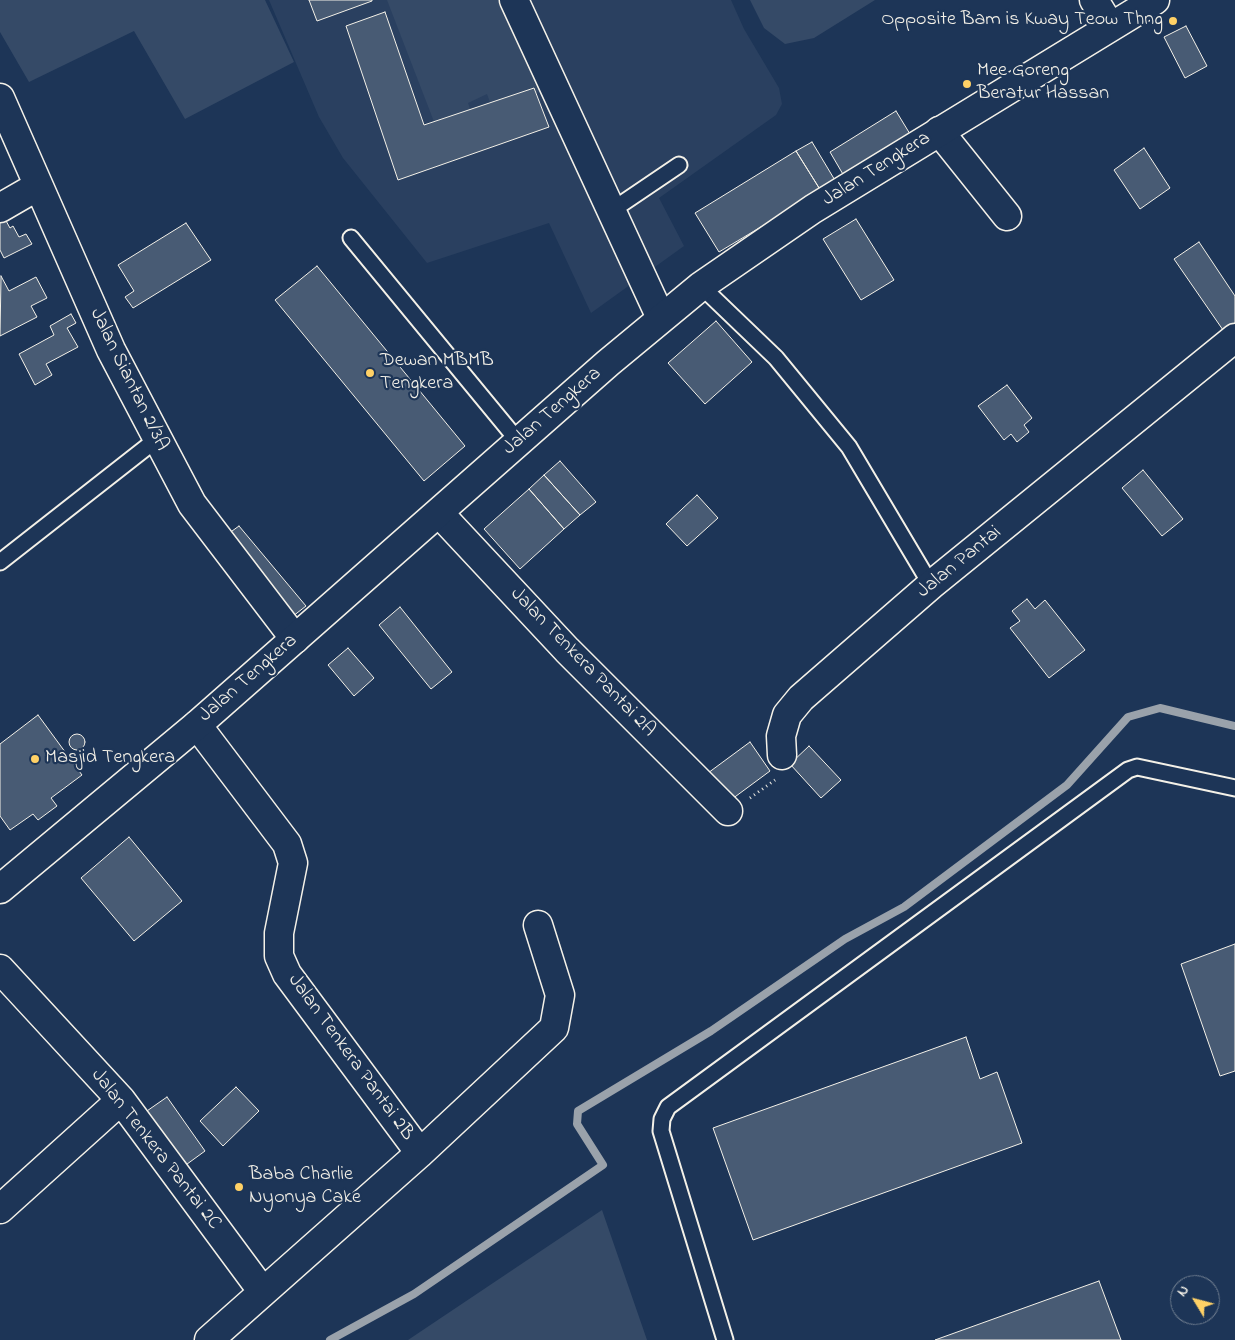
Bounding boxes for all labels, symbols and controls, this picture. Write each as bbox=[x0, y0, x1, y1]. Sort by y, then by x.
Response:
place label: Opposite Bam is Kway Teow Thng bbox=[881, 9, 1163, 33]
marker: Opposite Bam is Kway Teow Thng bbox=[1167, 15, 1179, 27]
place label: Mee Goreng Beratur Hassan bbox=[977, 60, 1109, 107]
marker: Mee Goreng Beratur Hassan bbox=[961, 78, 973, 90]
street label: Jalan Tengkera bbox=[819, 127, 935, 213]
street label: Jalan Siantan 2/3A bbox=[83, 305, 173, 455]
place label: Dewan MBMB Tengkera bbox=[380, 350, 494, 397]
street label: Jalan Tengkera bbox=[499, 363, 607, 461]
marker: Dewan MBMB Tengkera bbox=[364, 367, 376, 379]
street label: Jalan Pantai bbox=[913, 522, 1007, 604]
street label: Jalan Tenkera Pantai 2A bbox=[504, 583, 660, 743]
street label: Jalan Tengkera bbox=[195, 630, 303, 728]
place label: Masjid Tengkera bbox=[45, 747, 175, 771]
marker: Masjid Tengkera bbox=[29, 753, 41, 765]
street label: Jalan Tenkera Pantai 2B bbox=[281, 970, 419, 1146]
street label: Jalan Tenkera Pantai 2C bbox=[85, 1065, 225, 1235]
place label: Baba Charlie Nyonya Cake bbox=[249, 1164, 361, 1211]
marker: Baba Charlie Nyonya Cake bbox=[233, 1181, 245, 1193]
north arrow bbox=[1170, 1275, 1220, 1325]
text: N bbox=[1172, 1281, 1195, 1301]

